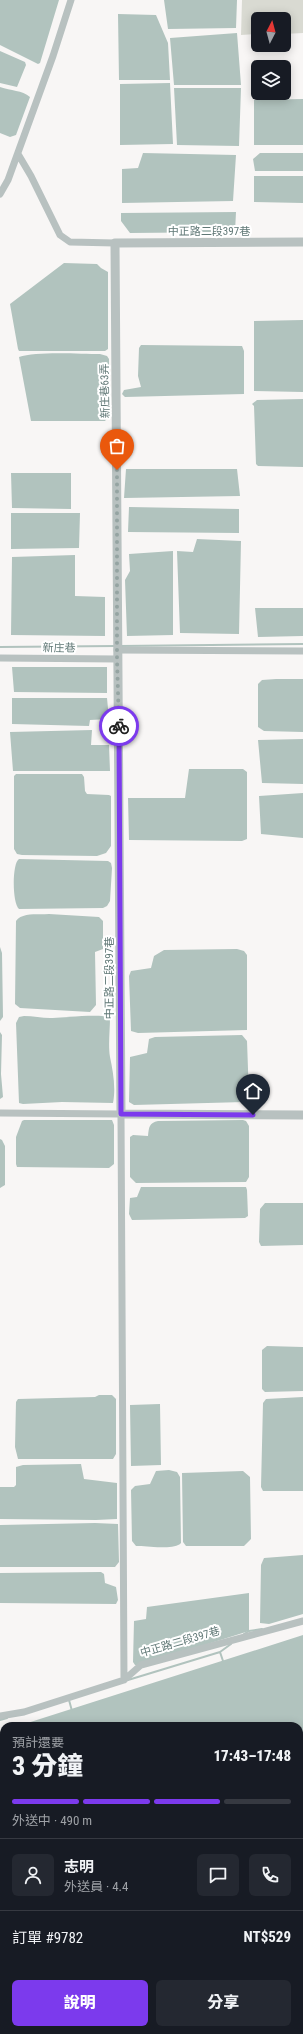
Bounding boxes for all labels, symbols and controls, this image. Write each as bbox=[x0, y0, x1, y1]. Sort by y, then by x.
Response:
north arrow bbox=[251, 12, 291, 52]
map controls bbox=[251, 12, 291, 100]
button: layers bbox=[251, 60, 291, 100]
street label: 中正路二段397巷 bbox=[168, 225, 250, 238]
street label: 新庄巷63弄 bbox=[98, 363, 112, 419]
pin bbox=[100, 429, 134, 470]
icon: bag bbox=[106, 435, 128, 457]
street label: 新庄巷 bbox=[42, 641, 76, 655]
courier bbox=[99, 706, 139, 746]
icon: bike bbox=[108, 715, 130, 737]
street label: 中正路二段397巷 bbox=[103, 937, 116, 1019]
pin bbox=[236, 1074, 270, 1115]
icon: home bbox=[242, 1080, 264, 1102]
street label: 中正路二段397巷 bbox=[139, 1624, 221, 1660]
text: 預計還要 bbox=[12, 1735, 64, 1750]
text: 17:43–17:48 bbox=[213, 1747, 291, 1765]
text: 3 分鐘 bbox=[12, 1751, 83, 1781]
text: 外送中 · 490 m bbox=[12, 1813, 92, 1828]
button: person bbox=[12, 1854, 54, 1896]
button: chat bbox=[197, 1854, 239, 1896]
button: phone bbox=[249, 1854, 291, 1896]
text: 志明 bbox=[64, 1858, 94, 1876]
text: 外送員 · 4.4 bbox=[64, 1879, 128, 1894]
text: NT$529 bbox=[244, 1928, 291, 1946]
text: 訂單 #9782 bbox=[12, 1929, 83, 1947]
button: 說明 bbox=[12, 1980, 148, 2026]
button: 分享 bbox=[156, 1980, 291, 2026]

